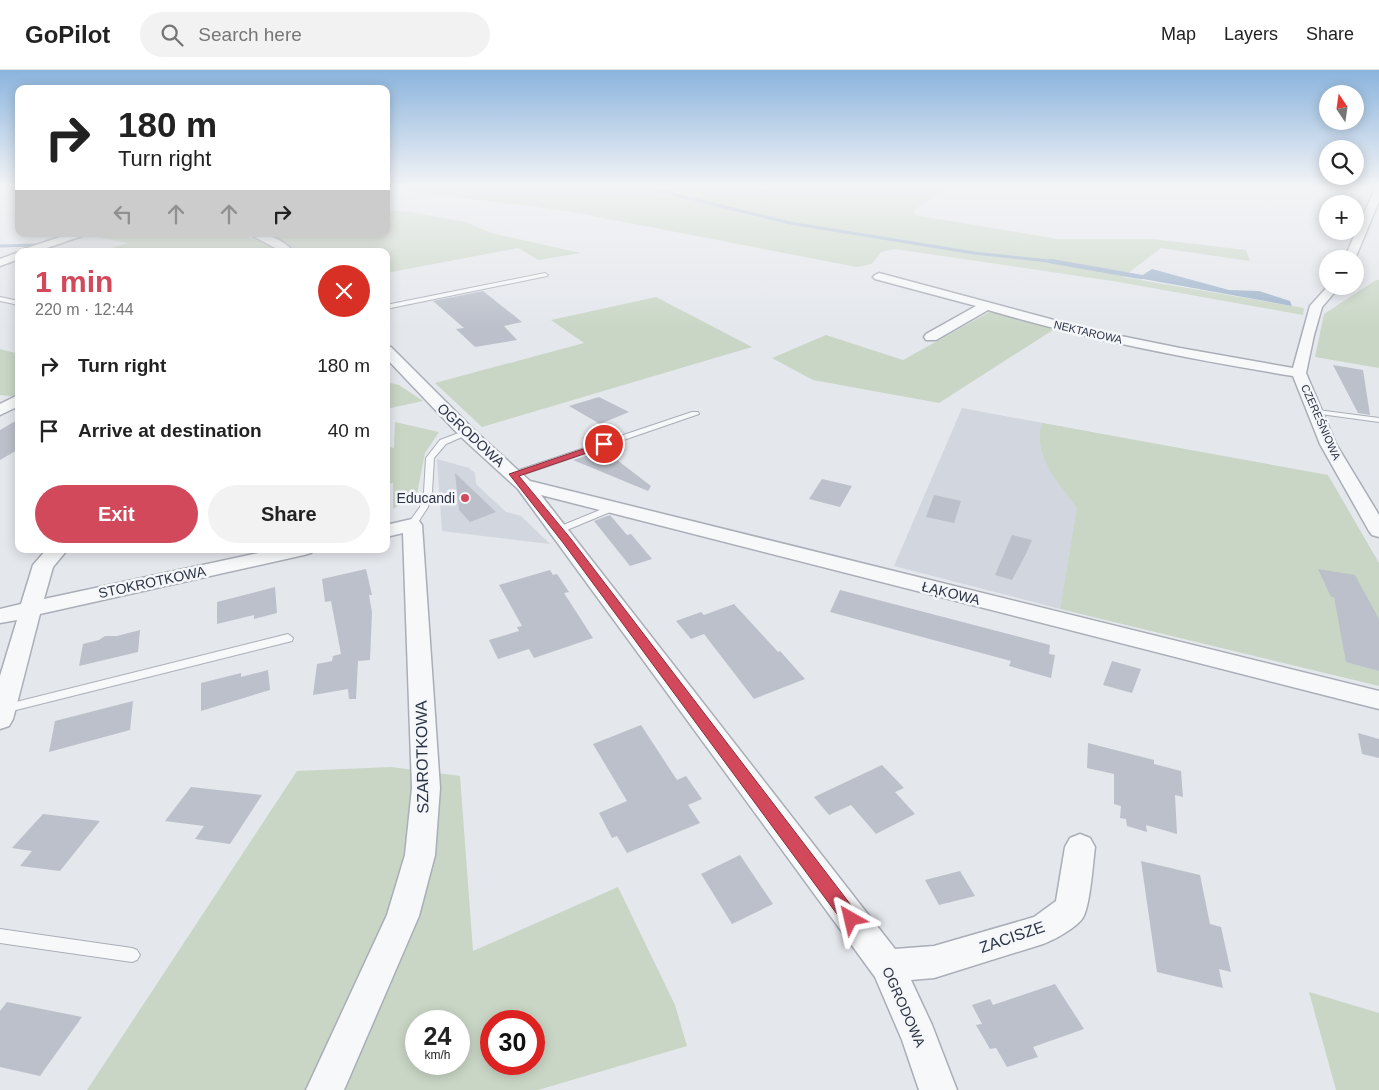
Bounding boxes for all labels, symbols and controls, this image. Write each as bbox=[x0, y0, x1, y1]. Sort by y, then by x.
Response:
search box bbox=[140, 12, 490, 57]
text: GoPilot bbox=[25, 21, 110, 48]
icon: search bbox=[158, 21, 186, 49]
text: Search here bbox=[198, 24, 302, 45]
text: Map bbox=[1161, 24, 1196, 44]
text: Layers bbox=[1224, 24, 1278, 44]
text: Share bbox=[1306, 24, 1354, 44]
north arrow bbox=[1319, 85, 1364, 130]
map controls bbox=[1319, 85, 1364, 295]
icon: right bbox=[35, 105, 100, 170]
text: 180 m bbox=[118, 105, 217, 144]
button: search bbox=[1319, 140, 1364, 185]
text: Turn right bbox=[118, 146, 211, 171]
button: + bbox=[1319, 195, 1364, 240]
icon: left bbox=[109, 200, 137, 228]
icon: ahead bbox=[162, 200, 190, 228]
icon: ahead bbox=[215, 200, 243, 228]
icon: right bbox=[268, 200, 296, 228]
button: − bbox=[1319, 250, 1364, 295]
text: 1 min bbox=[35, 265, 113, 298]
button: close bbox=[318, 265, 370, 317]
text: 220 m · 12:44 bbox=[35, 301, 134, 318]
street label: NEKTAROWA bbox=[1053, 318, 1124, 346]
icon: right bbox=[35, 352, 63, 380]
text: Turn right bbox=[78, 355, 166, 376]
text: 180 m bbox=[317, 355, 370, 376]
street label: CZEREŚNIOWA bbox=[1299, 382, 1343, 462]
street label: OGRODOWA bbox=[434, 400, 508, 471]
icon: arrive bbox=[35, 417, 63, 445]
text: Arrive at destination bbox=[78, 420, 262, 441]
text: 40 m bbox=[328, 420, 370, 441]
pin bbox=[583, 423, 625, 465]
icon: arrive bbox=[590, 430, 618, 458]
button: Exit bbox=[35, 485, 198, 543]
button: Share bbox=[208, 485, 370, 543]
place label: Educandi bbox=[397, 490, 455, 506]
marker: Educandi bbox=[459, 492, 471, 504]
street label: STOKROTKOWA bbox=[97, 563, 208, 601]
street label: ŁĄKOWA bbox=[920, 578, 982, 608]
street label: SZAROTKOWA bbox=[413, 700, 431, 814]
position arrow bbox=[824, 892, 876, 944]
street label: ZACISZE bbox=[977, 918, 1047, 956]
street label: OGRODOWA bbox=[879, 965, 929, 1050]
speed limit sign: 30 bbox=[480, 1010, 545, 1075]
text: 24 bbox=[424, 1022, 451, 1050]
text: km/h bbox=[424, 1048, 451, 1062]

